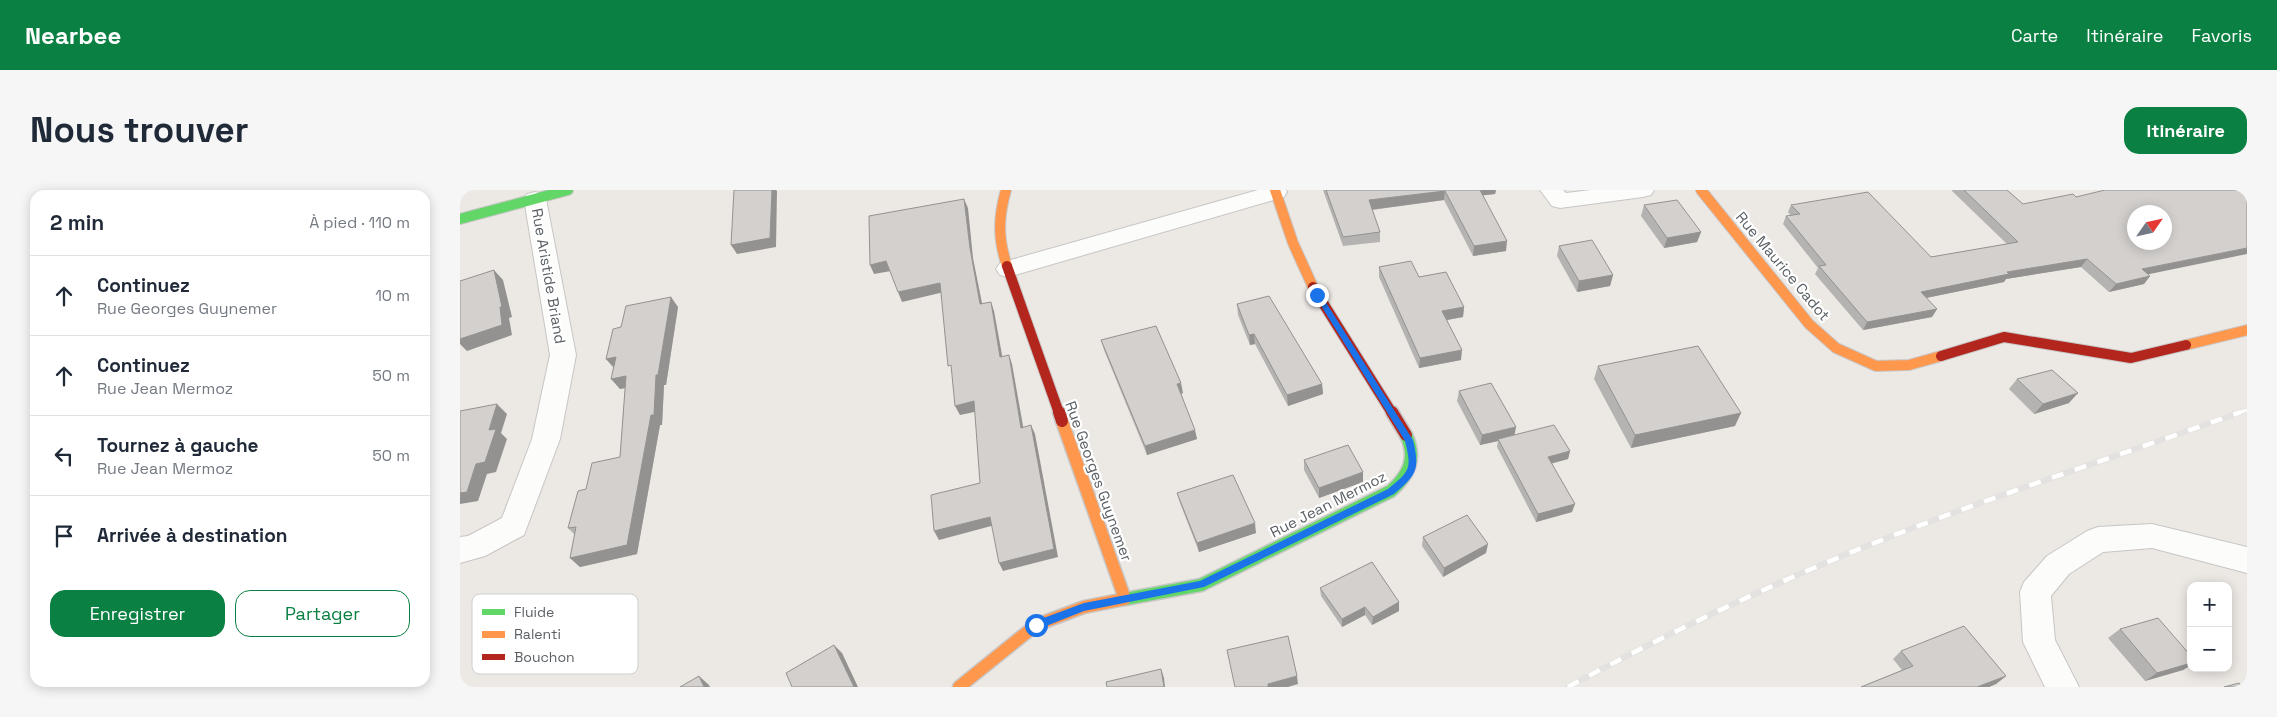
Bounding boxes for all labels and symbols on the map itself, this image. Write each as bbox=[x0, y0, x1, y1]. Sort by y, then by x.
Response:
north arrow bbox=[2127, 205, 2172, 250]
street label: Rue Aristide Briand bbox=[528, 207, 570, 345]
street label: Rue Maurice Cadot bbox=[1732, 208, 1834, 324]
route end bbox=[1306, 284, 1329, 307]
street label: Rue Georges Guynemer bbox=[1061, 398, 1137, 564]
street label: Rue Jean Mermoz bbox=[1267, 467, 1389, 541]
legend bbox=[472, 594, 638, 674]
text: Fluide bbox=[514, 603, 554, 621]
route start bbox=[1025, 614, 1048, 637]
text: Ralenti bbox=[514, 625, 561, 643]
text: Bouchon bbox=[514, 648, 575, 666]

